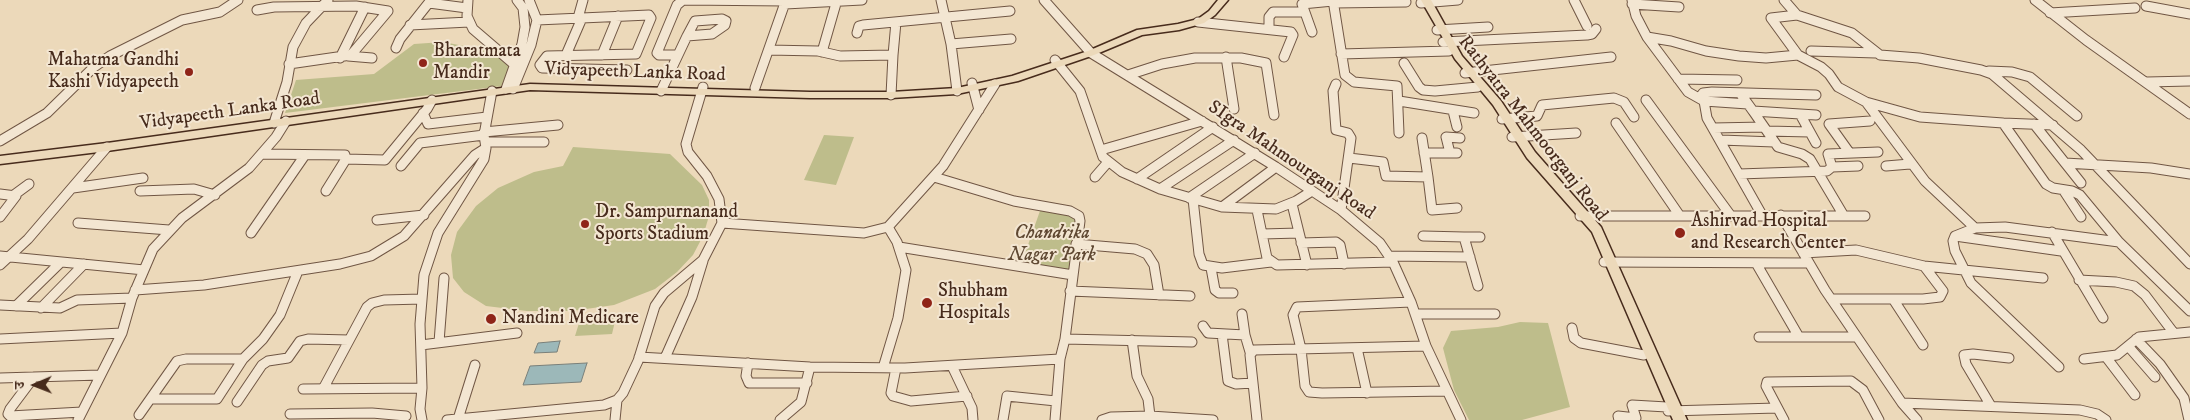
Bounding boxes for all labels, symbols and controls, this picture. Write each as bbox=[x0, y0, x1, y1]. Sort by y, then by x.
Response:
street label: Rathyatra Mahmoorganj Road bbox=[1452, 32, 1612, 226]
place label: Bharatmata Mandir bbox=[433, 41, 521, 85]
place label: Mahatma Gandhi Kashi Vidyapeeth bbox=[47, 50, 179, 94]
marker: Bharatmata Mandir bbox=[417, 57, 429, 69]
street label: Vidyapeeth Lanka Road bbox=[544, 58, 726, 88]
marker: Mahatma Gandhi Kashi Vidyapeeth bbox=[183, 66, 195, 78]
street label: Vidyapeeth Lanka Road bbox=[139, 88, 321, 136]
street label: SIgra Mahmourganj Road bbox=[1203, 97, 1379, 225]
place label: Dr. Sampurnanand Sports Stadium bbox=[595, 202, 738, 246]
place label: Ashirvad Hospital and Research Center bbox=[1691, 211, 1846, 255]
marker: Dr. Sampurnanand Sports Stadium bbox=[579, 218, 591, 230]
park label: Chandrika Nagar Park bbox=[1008, 223, 1096, 267]
marker: Ashirvad Hospital and Research Center bbox=[1673, 226, 1687, 240]
place label: Shubham Hospitals bbox=[938, 281, 1010, 325]
marker: Shubham Hospitals bbox=[920, 296, 934, 310]
place label: Nandini Medicare bbox=[502, 308, 639, 330]
marker: Nandini Medicare bbox=[484, 312, 498, 326]
north arrow bbox=[10, 360, 60, 410]
text: उ bbox=[11, 382, 29, 389]

